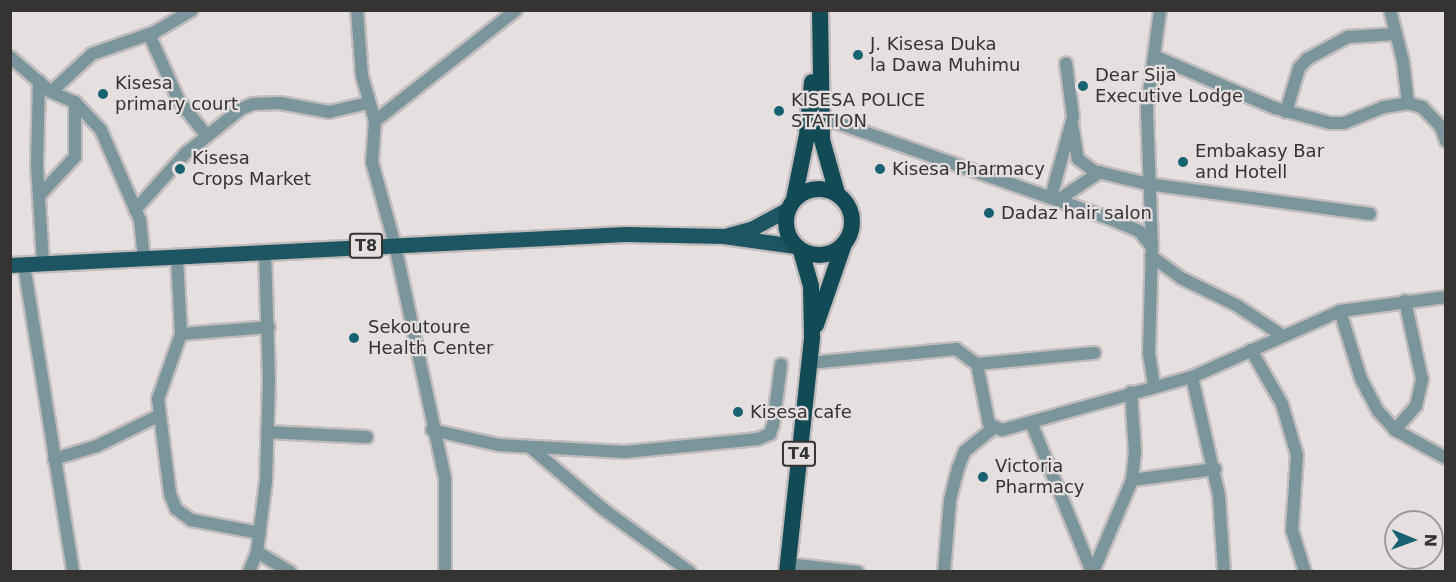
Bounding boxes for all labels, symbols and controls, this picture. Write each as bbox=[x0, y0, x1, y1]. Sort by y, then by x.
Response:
place label: J. Kisesa Duka la Dawa Muhimu bbox=[870, 34, 1020, 76]
marker: J. Kisesa Duka la Dawa Muhimu bbox=[851, 48, 865, 62]
place label: Dear Sija Executive Lodge bbox=[1095, 65, 1243, 107]
place label: Kisesa primary court bbox=[115, 73, 238, 116]
marker: Dear Sija Executive Lodge bbox=[1076, 79, 1090, 93]
marker: Kisesa primary court bbox=[96, 87, 110, 101]
place label: KISESA POLICE STATION bbox=[791, 90, 925, 132]
marker: KISESA POLICE STATION bbox=[772, 104, 786, 118]
place label: Embakasy Bar and Hotell bbox=[1195, 141, 1324, 184]
place label: Kisesa Crops Market bbox=[192, 148, 311, 190]
marker: Embakasy Bar and Hotell bbox=[1176, 155, 1190, 169]
place label: Kisesa Pharmacy bbox=[892, 158, 1045, 180]
marker: Kisesa Crops Market bbox=[173, 162, 187, 176]
marker: Kisesa Pharmacy bbox=[873, 162, 887, 176]
place label: Dadaz hair salon bbox=[1001, 202, 1152, 224]
marker: Dadaz hair salon bbox=[982, 206, 996, 220]
road number: T8 bbox=[348, 233, 384, 259]
place label: Sekoutoure Health Center bbox=[368, 317, 493, 360]
marker: Sekoutoure Health Center bbox=[345, 329, 363, 347]
place label: Kisesa cafe bbox=[750, 401, 852, 423]
marker: Kisesa cafe bbox=[731, 405, 745, 419]
road number: T4 bbox=[781, 441, 817, 467]
place label: Victoria Pharmacy bbox=[995, 456, 1084, 498]
marker: Victoria Pharmacy bbox=[976, 470, 990, 484]
north arrow bbox=[1384, 510, 1444, 570]
text: N bbox=[1421, 533, 1440, 547]

